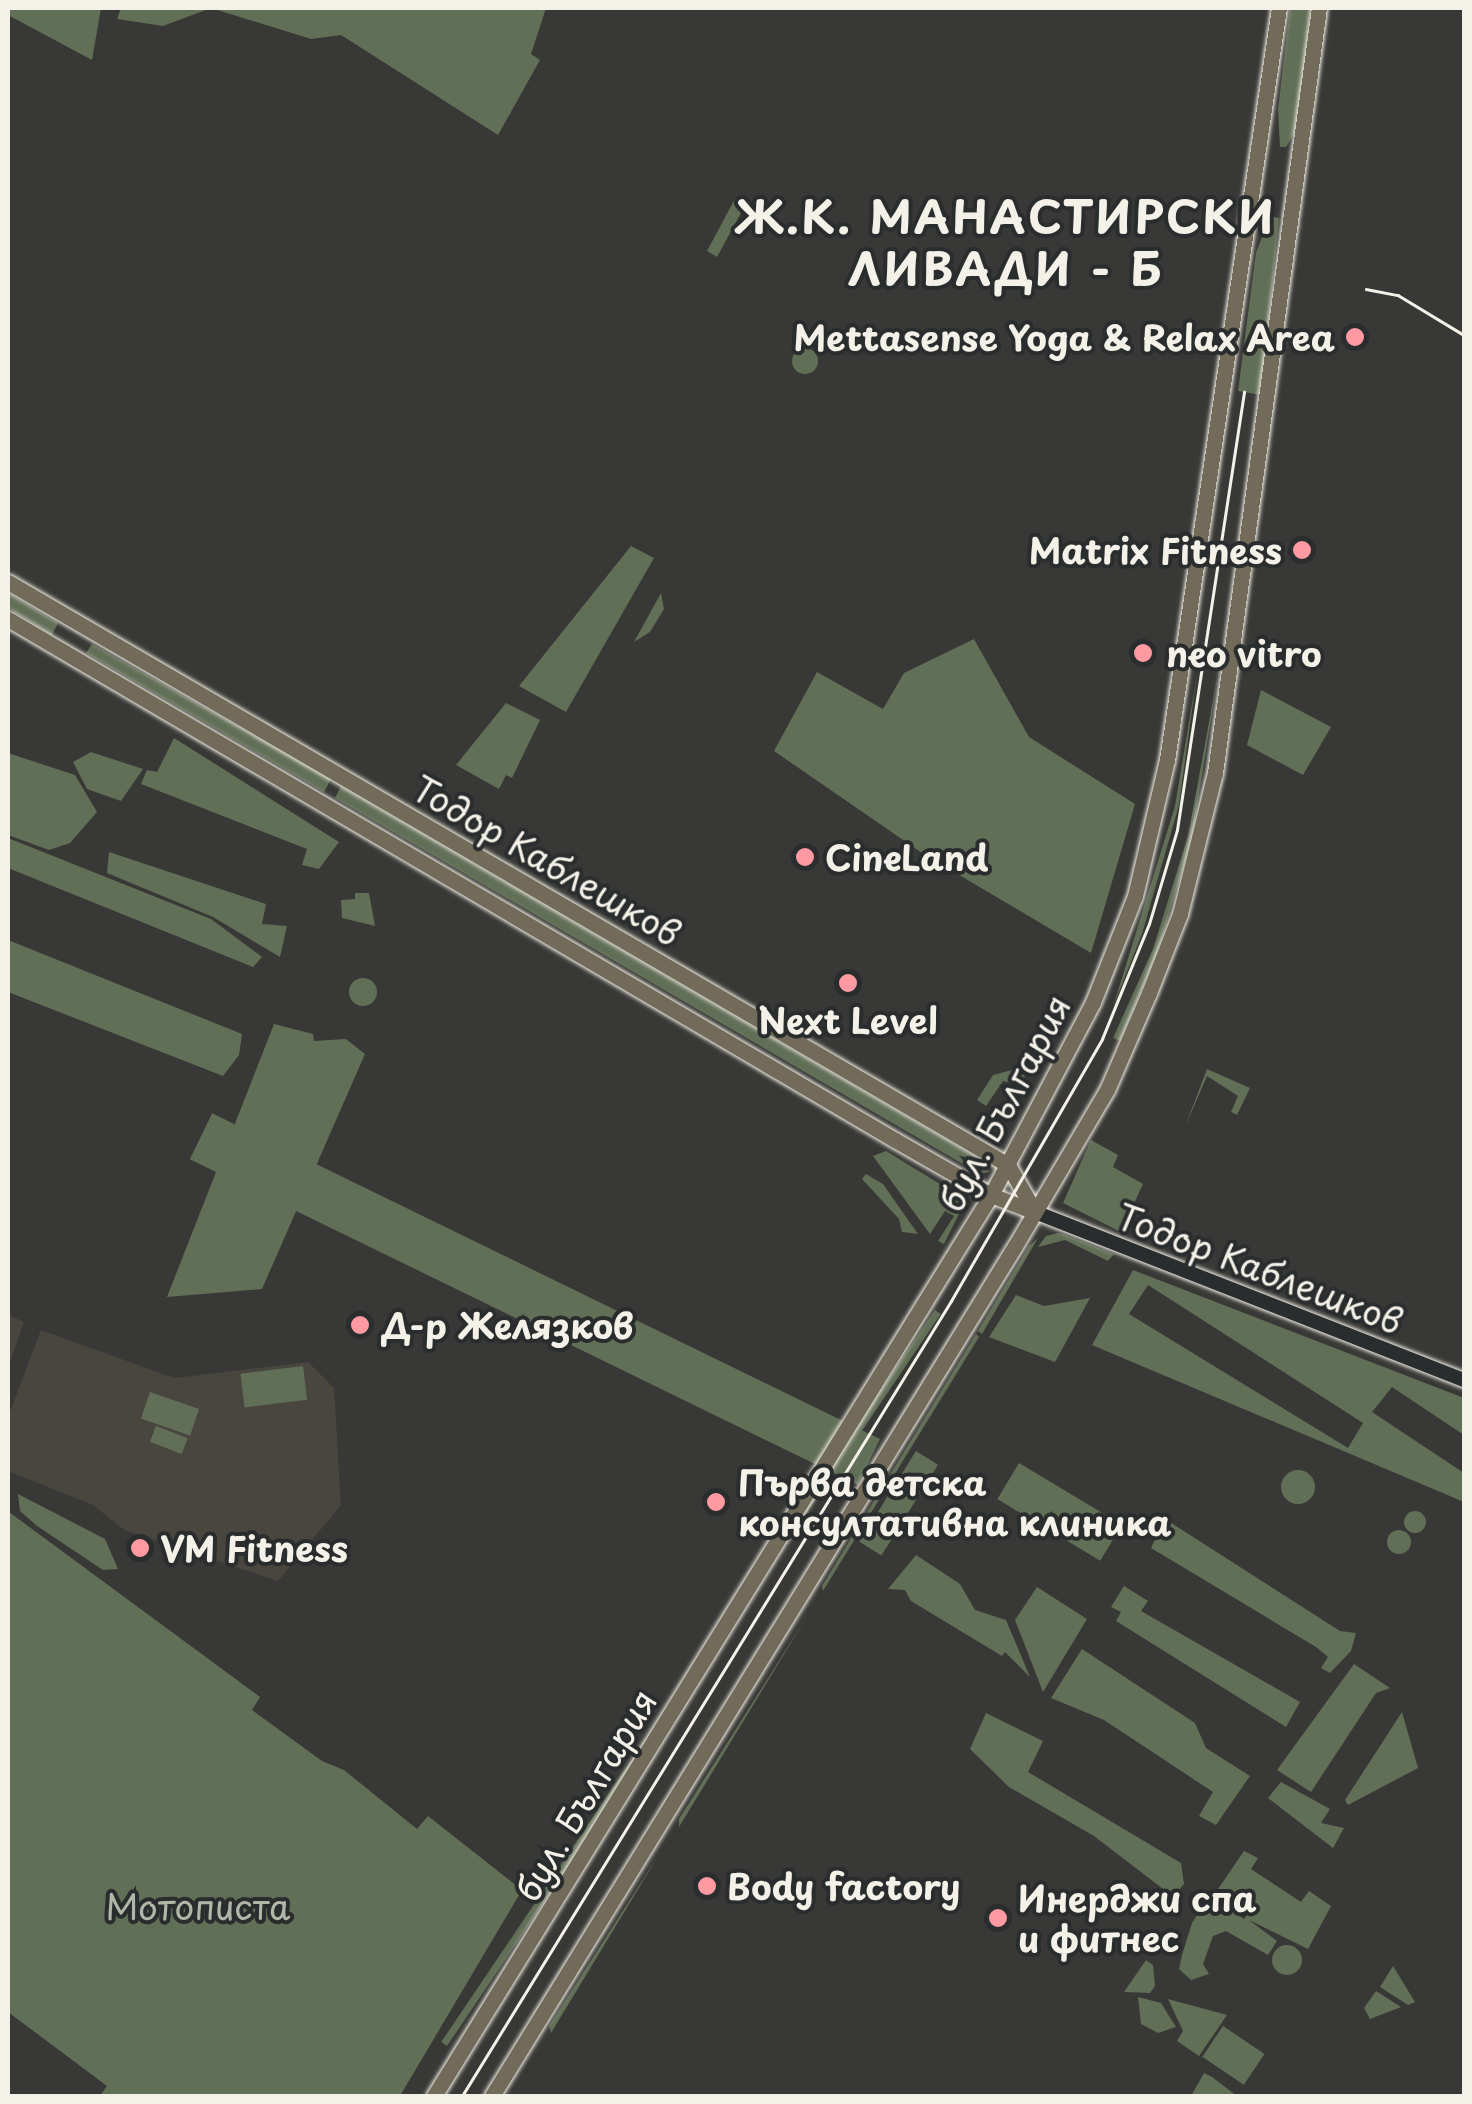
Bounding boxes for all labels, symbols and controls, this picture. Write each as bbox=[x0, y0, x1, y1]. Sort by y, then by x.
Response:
district label: Ж.К. МАНАСТИРСКИ ЛИВАДИ - Б bbox=[739, 189, 1273, 295]
place label: Mettasense Yoga & Relax Area bbox=[790, 316, 1335, 358]
marker: Mettasense Yoga & Relax Area bbox=[1344, 326, 1366, 348]
place label: Matrix Fitness bbox=[1028, 529, 1282, 571]
marker: Matrix Fitness bbox=[1291, 539, 1313, 561]
place label: neo vitro bbox=[1166, 632, 1324, 674]
marker: neo vitro bbox=[1130, 640, 1156, 666]
street label: Тодор Каблешков bbox=[405, 766, 689, 954]
place label: CineLand bbox=[825, 836, 988, 878]
marker: CineLand bbox=[794, 846, 816, 868]
marker: Next Level bbox=[837, 972, 859, 994]
street label: бул. България bbox=[929, 987, 1079, 1219]
place label: Next Level bbox=[757, 999, 939, 1041]
street label: Тодор Каблешков bbox=[1111, 1194, 1409, 1342]
place label: Д-р Желязков bbox=[382, 1304, 635, 1346]
marker: Д-р Желязков bbox=[347, 1312, 373, 1338]
place label: Първа детска консултативна клиника bbox=[738, 1461, 1174, 1543]
marker: Първа детска консултативна клиника bbox=[703, 1489, 729, 1515]
place label: VM Fitness bbox=[160, 1527, 350, 1569]
marker: VM Fitness bbox=[129, 1537, 151, 1559]
street label: бул. България bbox=[505, 1681, 665, 1909]
place label: Body factory bbox=[727, 1865, 959, 1907]
marker: Body factory bbox=[696, 1875, 718, 1897]
place label: Инерджи спа и фитнес bbox=[1018, 1877, 1260, 1959]
park label: Мотописта bbox=[106, 1885, 290, 1927]
marker: Инерджи спа и фитнес bbox=[987, 1907, 1009, 1929]

